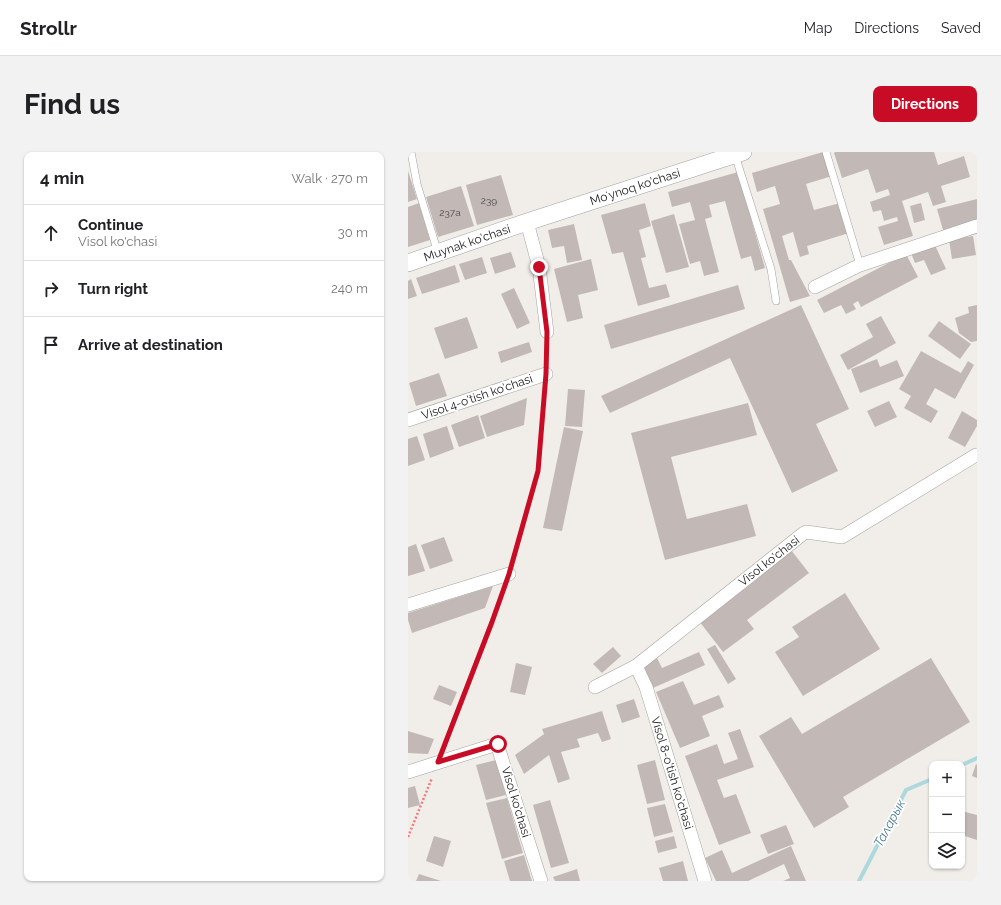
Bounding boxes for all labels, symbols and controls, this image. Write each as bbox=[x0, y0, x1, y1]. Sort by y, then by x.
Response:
text: Strollr bbox=[20, 17, 77, 39]
text: Map bbox=[804, 20, 832, 36]
text: Directions bbox=[854, 20, 919, 36]
text: Saved bbox=[941, 20, 981, 36]
button: Directions bbox=[873, 86, 977, 122]
text: Find us bbox=[24, 88, 120, 121]
street label: Moʻynoq ko'chasi bbox=[588, 166, 682, 208]
text: 4 min bbox=[40, 168, 84, 188]
text: Walk · 270 m bbox=[292, 171, 368, 186]
house number: 239 bbox=[481, 195, 497, 206]
house number: 237a bbox=[439, 207, 461, 218]
text: Continue bbox=[78, 216, 143, 234]
icon: ahead bbox=[40, 222, 62, 244]
street label: Muynak ko'chasi bbox=[422, 222, 512, 264]
text: 30 m bbox=[338, 225, 368, 240]
text: Visol ko'chasi bbox=[78, 234, 157, 249]
route end bbox=[530, 258, 548, 276]
icon: right bbox=[40, 278, 62, 300]
text: Turn right bbox=[78, 280, 148, 298]
text: 240 m bbox=[331, 281, 368, 296]
icon: arrive bbox=[40, 334, 62, 356]
text: Arrive at destination bbox=[78, 336, 223, 354]
street label: Visol 4-o'tish ko'chasi bbox=[420, 371, 534, 423]
street label: Visol ko'chasi bbox=[736, 533, 802, 589]
street label: Visol 8-o'tish ko'chasi bbox=[648, 715, 696, 831]
route start bbox=[489, 735, 507, 753]
map controls bbox=[929, 761, 965, 869]
button: + bbox=[929, 761, 965, 797]
street label: Visol ko'chasi bbox=[499, 765, 533, 839]
water label: Таларык bbox=[871, 796, 908, 850]
button: − bbox=[929, 797, 965, 833]
button: layers bbox=[929, 833, 965, 869]

